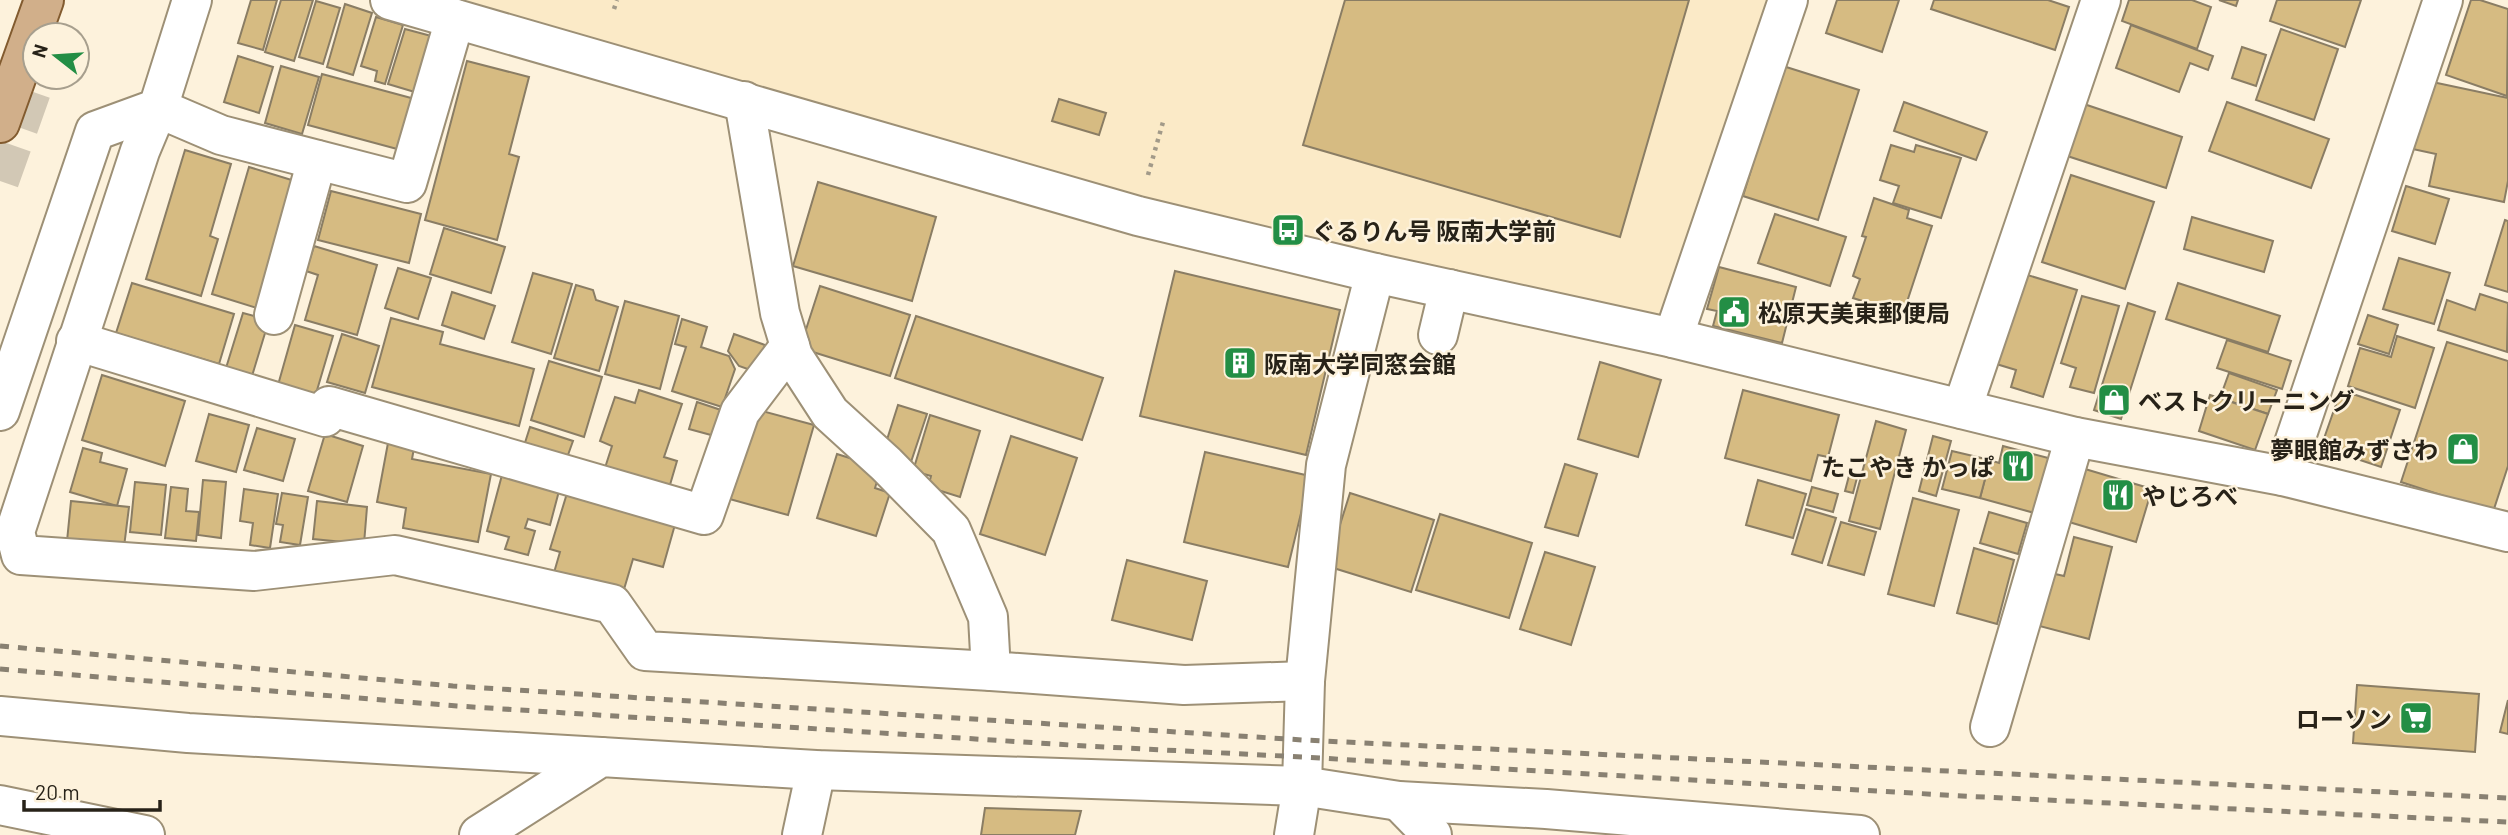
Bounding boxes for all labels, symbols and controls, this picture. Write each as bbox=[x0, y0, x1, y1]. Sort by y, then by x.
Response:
north arrow bbox=[21, 21, 91, 91]
text: N bbox=[26, 41, 52, 60]
bus stop icon: ぐるりん号 阪南大学前 bbox=[1269, 211, 1307, 249]
place label: ぐるりん号 阪南大学前 bbox=[1312, 216, 1556, 245]
public building icon: 松原天美東郵便局 bbox=[1715, 293, 1753, 331]
place label: 松原天美東郵便局 bbox=[1758, 298, 1950, 327]
building icon: 阪南大学同窓会館 bbox=[1221, 344, 1259, 382]
place label: 阪南大学同窓会館 bbox=[1264, 349, 1456, 378]
shop icon: ベストクリーニング bbox=[2095, 381, 2133, 419]
place label: ベストクリーニング bbox=[2138, 386, 2354, 415]
shop icon: 夢眼館みずさわ bbox=[2444, 430, 2482, 468]
place label: 夢眼館みずさわ bbox=[2270, 435, 2438, 464]
restaurant icon: たこやき かっぱ bbox=[1999, 447, 2037, 485]
place label: たこやき かっぱ bbox=[1821, 452, 1994, 481]
restaurant icon: やじろべ bbox=[2099, 476, 2137, 514]
place label: やじろべ bbox=[2142, 481, 2238, 510]
supermarket icon: ローソン bbox=[2397, 699, 2435, 737]
place label: ローソン bbox=[2296, 704, 2392, 733]
scale bar bbox=[24, 768, 161, 812]
text: 20 m bbox=[35, 779, 80, 804]

